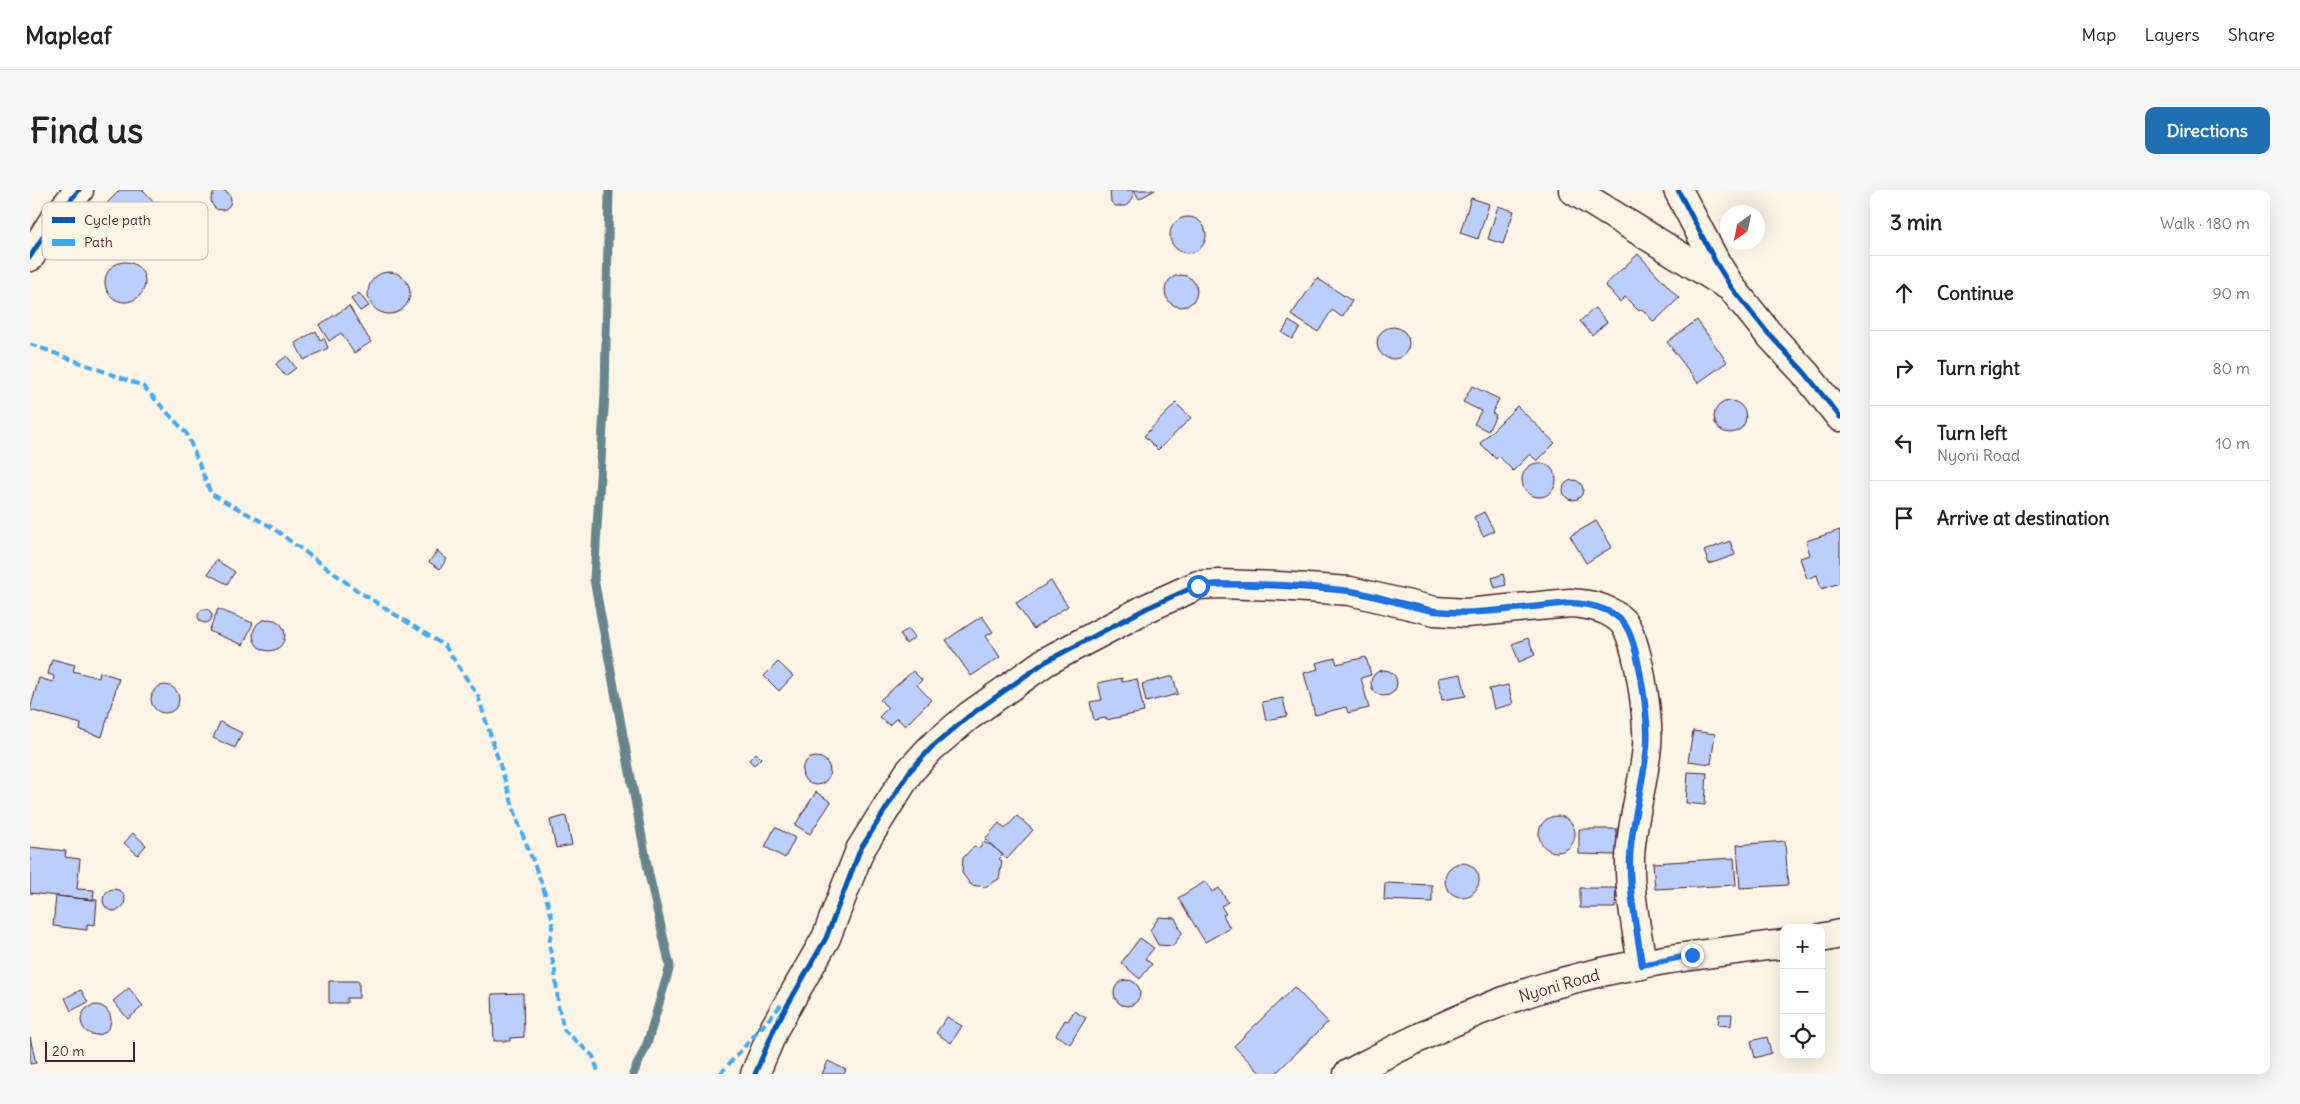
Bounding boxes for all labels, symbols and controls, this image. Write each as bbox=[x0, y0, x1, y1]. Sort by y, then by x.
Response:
text: Mapleaf bbox=[25, 20, 112, 50]
text: Map bbox=[2081, 23, 2116, 46]
text: Layers bbox=[2144, 23, 2200, 46]
text: Share bbox=[2228, 23, 2275, 46]
button: Directions bbox=[2145, 107, 2270, 154]
text: Find us bbox=[30, 108, 143, 152]
legend bbox=[42, 202, 208, 260]
north arrow bbox=[1720, 205, 1765, 250]
text: 3 min bbox=[1890, 209, 1942, 236]
text: Cycle path bbox=[84, 211, 151, 229]
text: Walk · 180 m bbox=[2160, 213, 2250, 233]
text: Path bbox=[84, 233, 113, 251]
icon: ahead bbox=[1890, 279, 1918, 307]
text: Continue bbox=[1937, 281, 2014, 305]
text: 90 m bbox=[2212, 283, 2250, 303]
icon: right bbox=[1890, 354, 1918, 382]
text: Turn right bbox=[1937, 356, 2020, 380]
text: 80 m bbox=[2212, 358, 2250, 378]
text: Turn left bbox=[1937, 421, 2007, 445]
icon: left bbox=[1890, 429, 1918, 457]
text: 10 m bbox=[2215, 433, 2250, 453]
text: Nyoni Road bbox=[1937, 445, 2020, 465]
icon: arrive bbox=[1890, 504, 1918, 532]
text: Arrive at destination bbox=[1937, 506, 2110, 530]
route start bbox=[1187, 575, 1210, 598]
map controls bbox=[1780, 924, 1825, 1059]
button: + bbox=[1780, 924, 1825, 969]
route end bbox=[1681, 944, 1704, 967]
street label: Nyoni Road bbox=[1516, 964, 1602, 1006]
button: − bbox=[1780, 969, 1825, 1014]
button: locate bbox=[1780, 1014, 1825, 1059]
scale bar bbox=[45, 1039, 135, 1062]
text: 20 m bbox=[52, 1042, 85, 1060]

